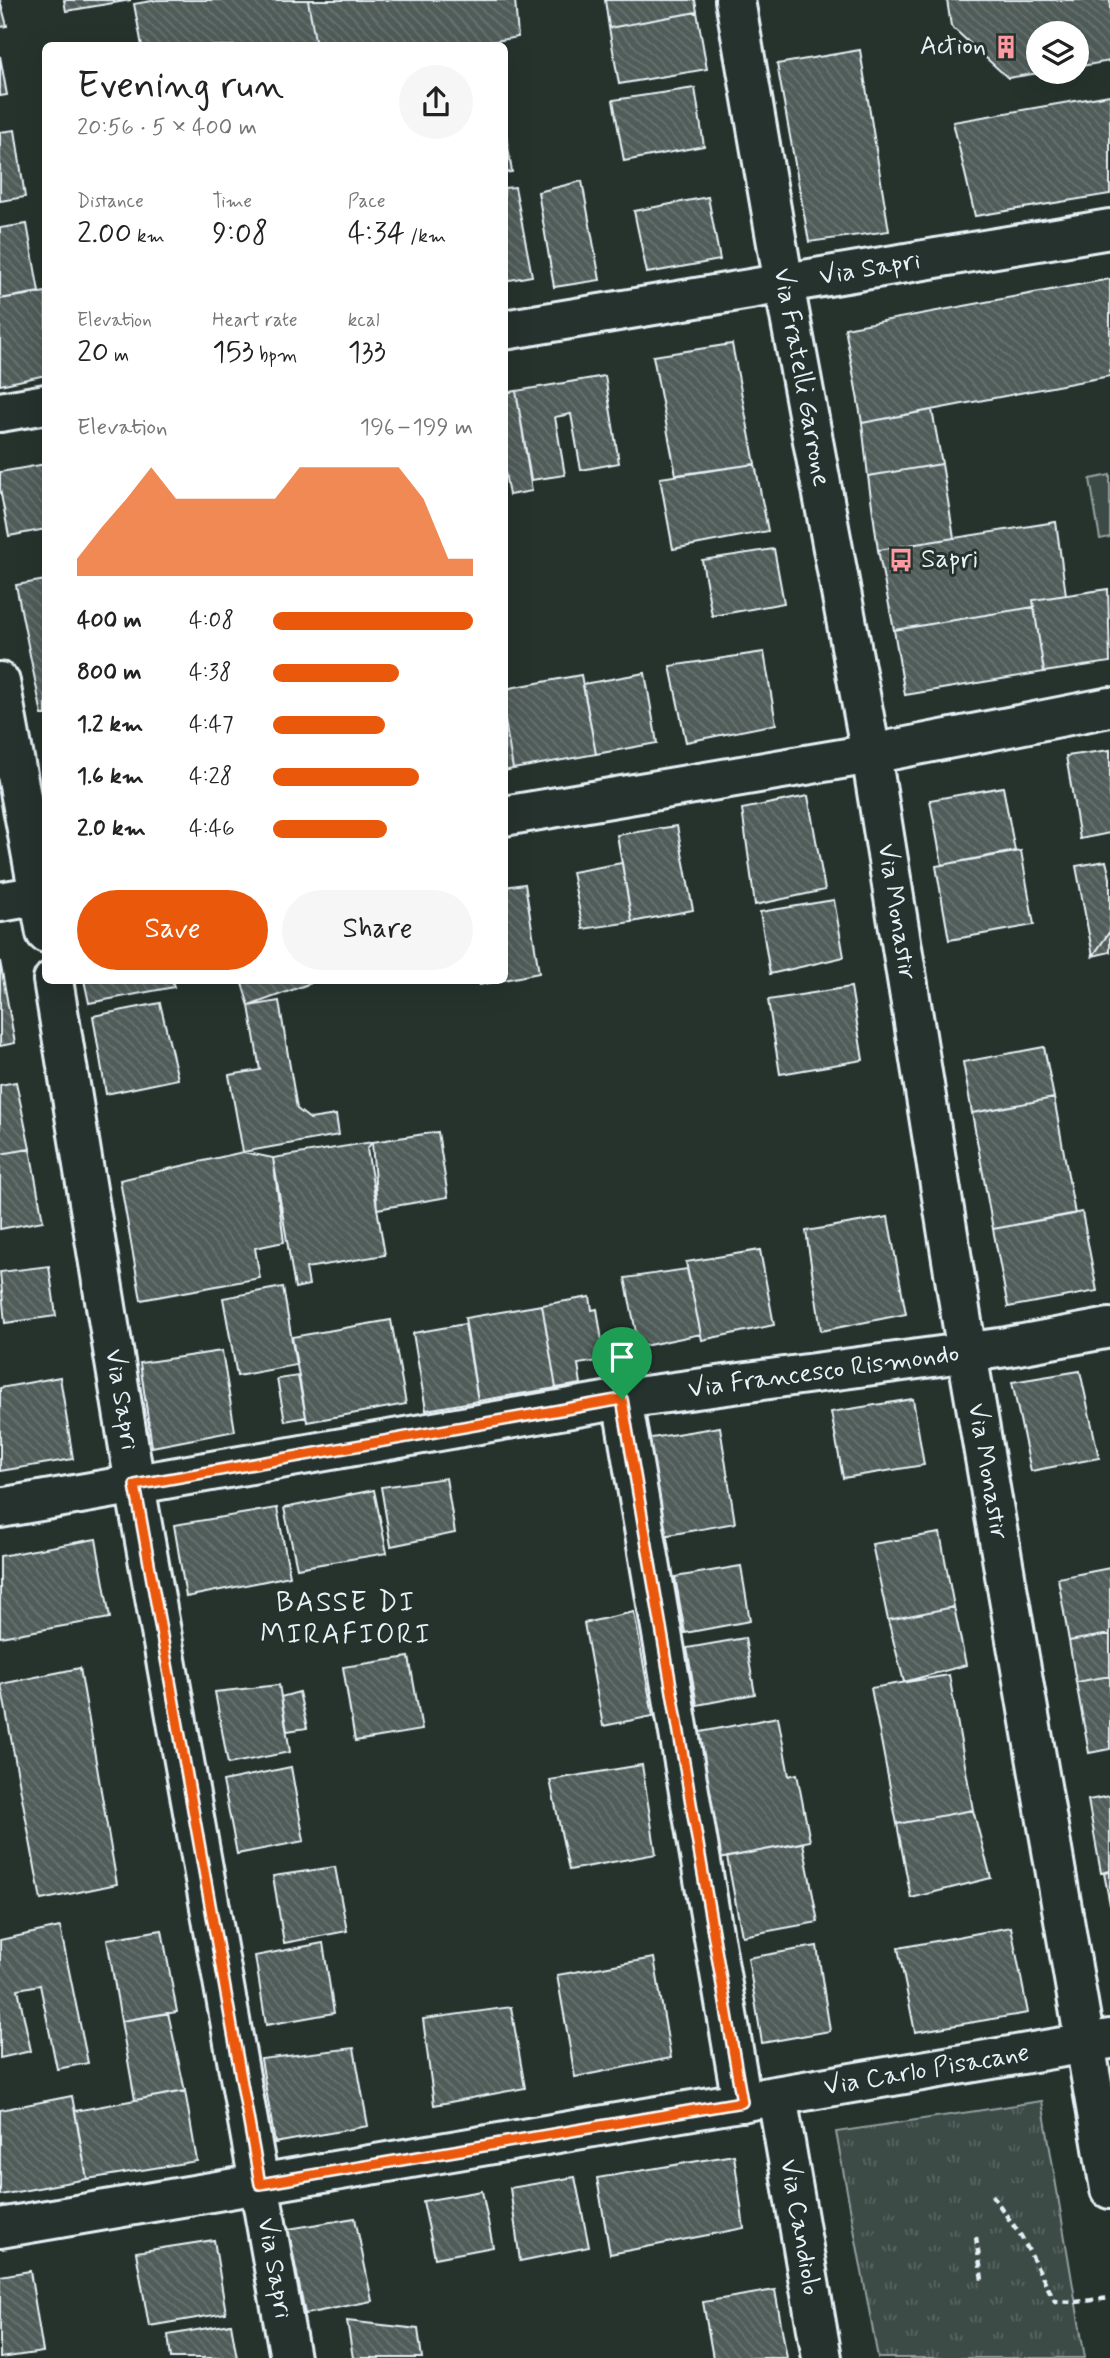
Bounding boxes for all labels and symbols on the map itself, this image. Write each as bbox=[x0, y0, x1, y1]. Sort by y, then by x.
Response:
place label: Action bbox=[920, 30, 986, 64]
building icon: Action bbox=[992, 33, 1020, 61]
street label: Via Sapri bbox=[817, 244, 923, 294]
street label: Via Fratelli Garrone bbox=[765, 265, 838, 489]
place label: Sapri bbox=[921, 543, 978, 577]
bus stop icon: Sapri bbox=[887, 546, 915, 574]
street label: Via Monastir bbox=[869, 841, 924, 983]
pin bbox=[592, 1327, 652, 1399]
street label: Via Francesco Rismondo bbox=[686, 1337, 961, 1407]
street label: Via Sapri bbox=[96, 1346, 146, 1453]
street label: Via Monastir bbox=[959, 1400, 1016, 1542]
district label: BASSE DI MIRAFIORI bbox=[260, 1585, 432, 1654]
street label: Via Carlo Pisacane bbox=[821, 2036, 1032, 2104]
street label: Via Candiolo bbox=[771, 2156, 828, 2298]
street label: Via Sapri bbox=[248, 2215, 300, 2321]

